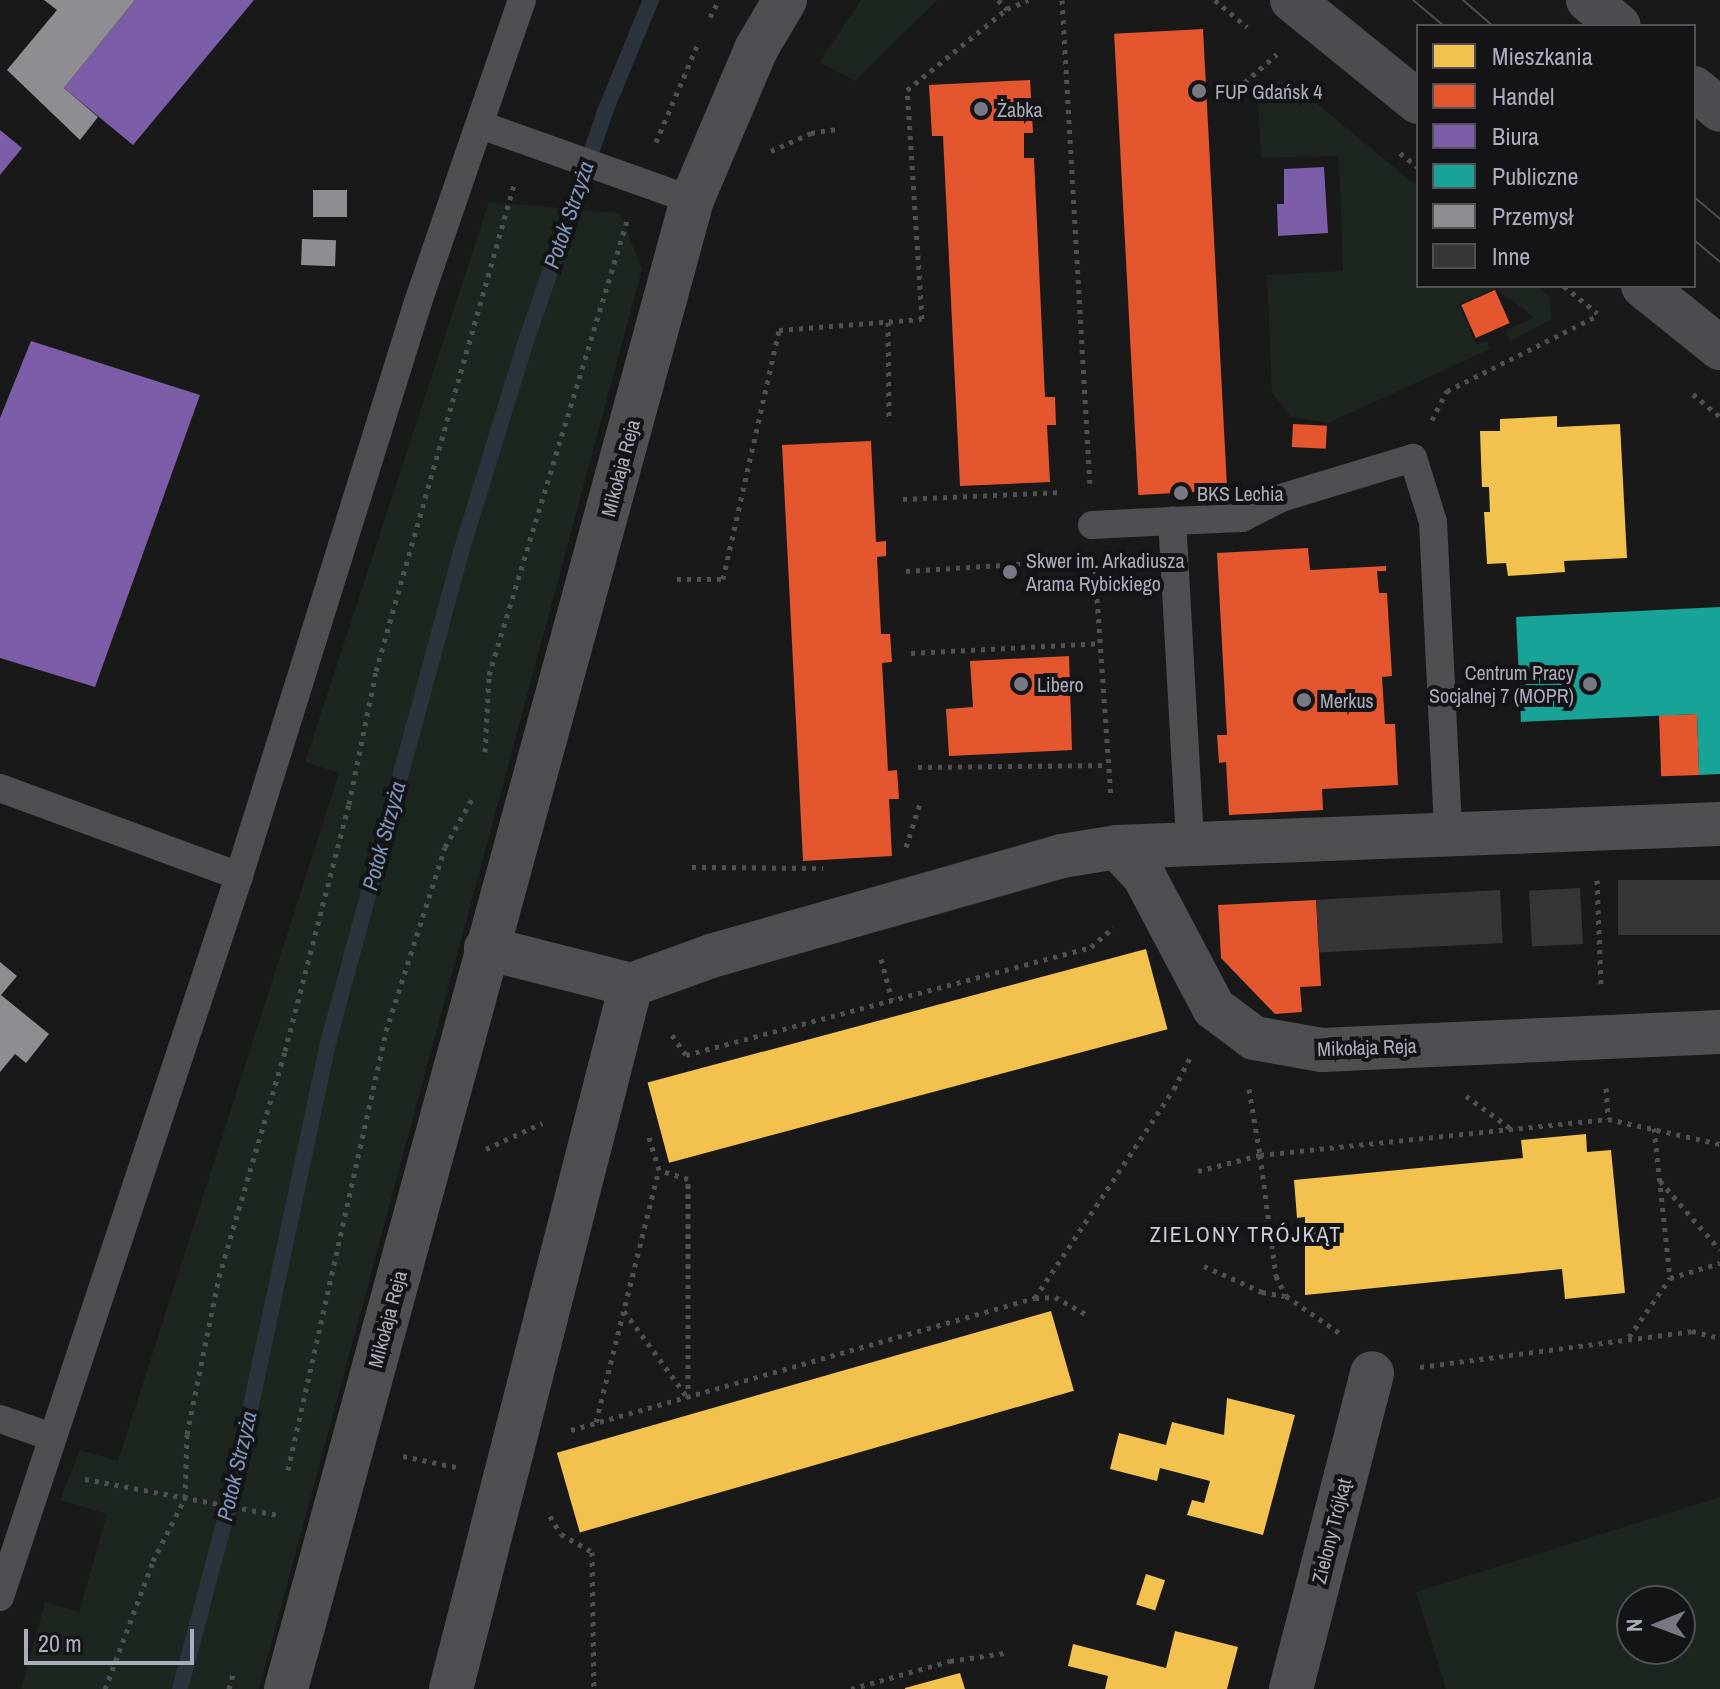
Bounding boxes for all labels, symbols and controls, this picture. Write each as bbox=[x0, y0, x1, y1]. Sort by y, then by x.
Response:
legend bbox=[1416, 24, 1696, 288]
text: Mieszkania bbox=[1492, 40, 1593, 72]
place label: FUP Gdańsk 4 bbox=[1215, 79, 1323, 103]
text: Handel bbox=[1492, 80, 1554, 112]
marker: FUP Gdańsk 4 bbox=[1190, 82, 1208, 100]
place label: Żabka bbox=[997, 97, 1043, 121]
marker: Żabka bbox=[972, 100, 990, 118]
text: Biura bbox=[1492, 120, 1539, 152]
water label: Potok Strzyża bbox=[538, 158, 600, 272]
text: Publiczne bbox=[1492, 160, 1578, 192]
text: Przemysł bbox=[1492, 200, 1573, 232]
text: Inne bbox=[1492, 240, 1530, 272]
street label: Mikołaja Reja bbox=[596, 417, 644, 519]
place label: BKS Lechia bbox=[1197, 481, 1284, 505]
marker: BKS Lechia bbox=[1172, 484, 1190, 502]
place label: Skwer im. Arkadiusza Arama Rybickiego bbox=[1026, 548, 1185, 595]
marker: Skwer im. Arkadiusza Arama Rybickiego bbox=[1001, 563, 1019, 581]
place label: Centrum Pracy Socjalnej 7 (MOPR) bbox=[1429, 660, 1574, 707]
place label: Libero bbox=[1037, 672, 1083, 696]
marker: Libero bbox=[1012, 675, 1030, 693]
marker: Centrum Pracy Socjalnej 7 (MOPR) bbox=[1581, 675, 1599, 693]
place label: Merkus bbox=[1320, 688, 1374, 712]
marker: Merkus bbox=[1295, 691, 1313, 709]
water label: Potok Strzyża bbox=[357, 779, 411, 893]
street label: Mikołaja Reja bbox=[1317, 1033, 1417, 1061]
district label: ZIELONY TRÓJKĄT bbox=[1149, 1222, 1343, 1248]
street label: Mikołaja Reja bbox=[363, 1268, 411, 1370]
water label: Potok Strzyża bbox=[212, 1409, 262, 1523]
street label: Zielony Trójkąt bbox=[1306, 1476, 1356, 1586]
north arrow bbox=[1616, 1585, 1696, 1665]
scale bar bbox=[28, 1613, 198, 1663]
text: N bbox=[1619, 1619, 1649, 1632]
text: 20 m bbox=[38, 1627, 82, 1659]

